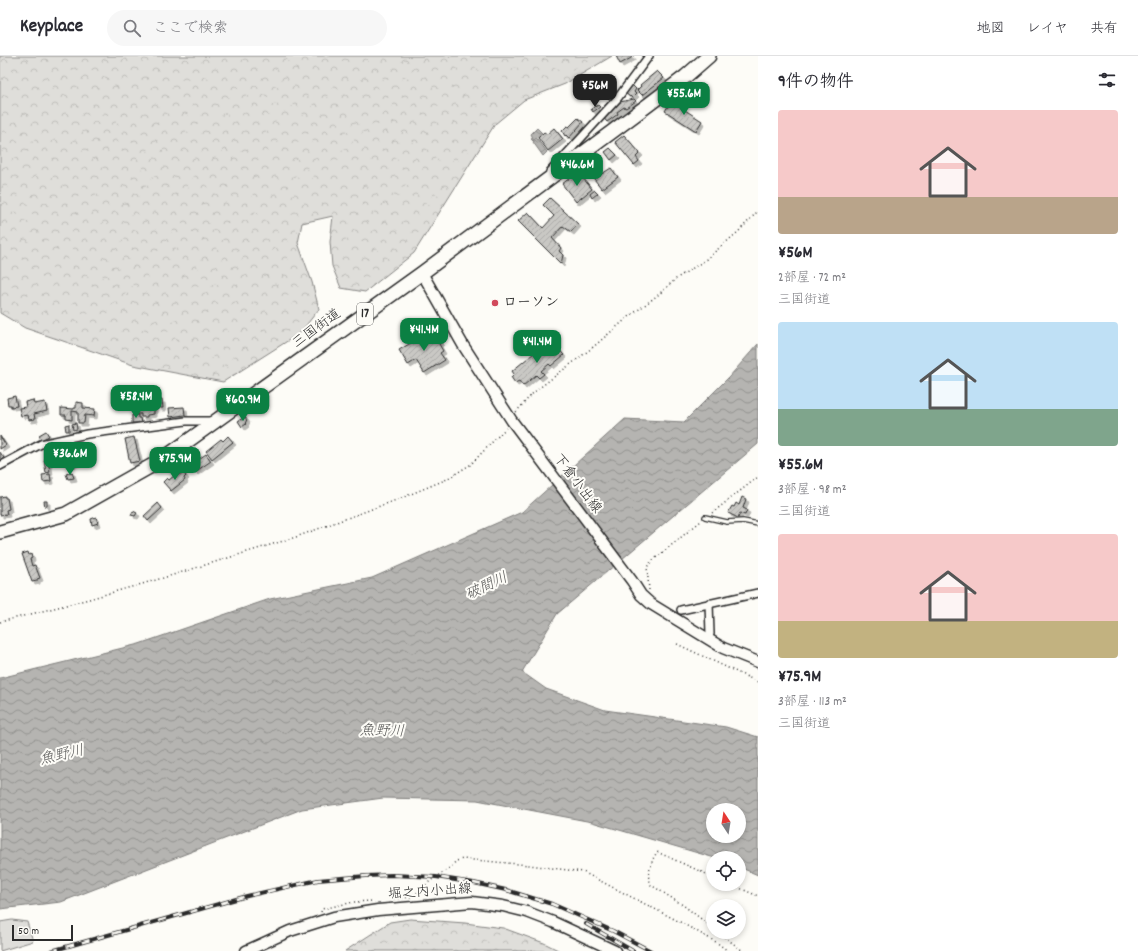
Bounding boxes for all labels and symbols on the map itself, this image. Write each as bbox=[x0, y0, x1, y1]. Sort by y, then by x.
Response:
pin: ¥56M bbox=[571, 74, 619, 108]
pin: ¥55.6M bbox=[651, 82, 717, 116]
pin: ¥46.6M bbox=[544, 153, 610, 187]
place label: ローソン bbox=[503, 293, 559, 313]
marker: ローソン bbox=[490, 298, 500, 308]
road number: 17 bbox=[357, 303, 373, 325]
street label: 三国街道 bbox=[288, 304, 346, 354]
pin: ¥41.4M bbox=[391, 318, 457, 352]
pin: ¥41.4M bbox=[504, 330, 570, 364]
pin: ¥58.4M bbox=[103, 385, 169, 419]
pin: ¥60.9M bbox=[210, 388, 276, 422]
pin: ¥36.6M bbox=[37, 442, 103, 476]
pin: ¥75.9M bbox=[142, 447, 208, 481]
street label: 下倉小出線 bbox=[548, 450, 606, 518]
water label: 破間川 bbox=[462, 568, 512, 606]
water label: 魚野川 bbox=[359, 721, 405, 743]
water label: 魚野川 bbox=[38, 740, 86, 772]
north arrow bbox=[706, 803, 746, 843]
street label: 堀之内小出線 bbox=[387, 879, 473, 905]
scale bar bbox=[12, 923, 73, 942]

